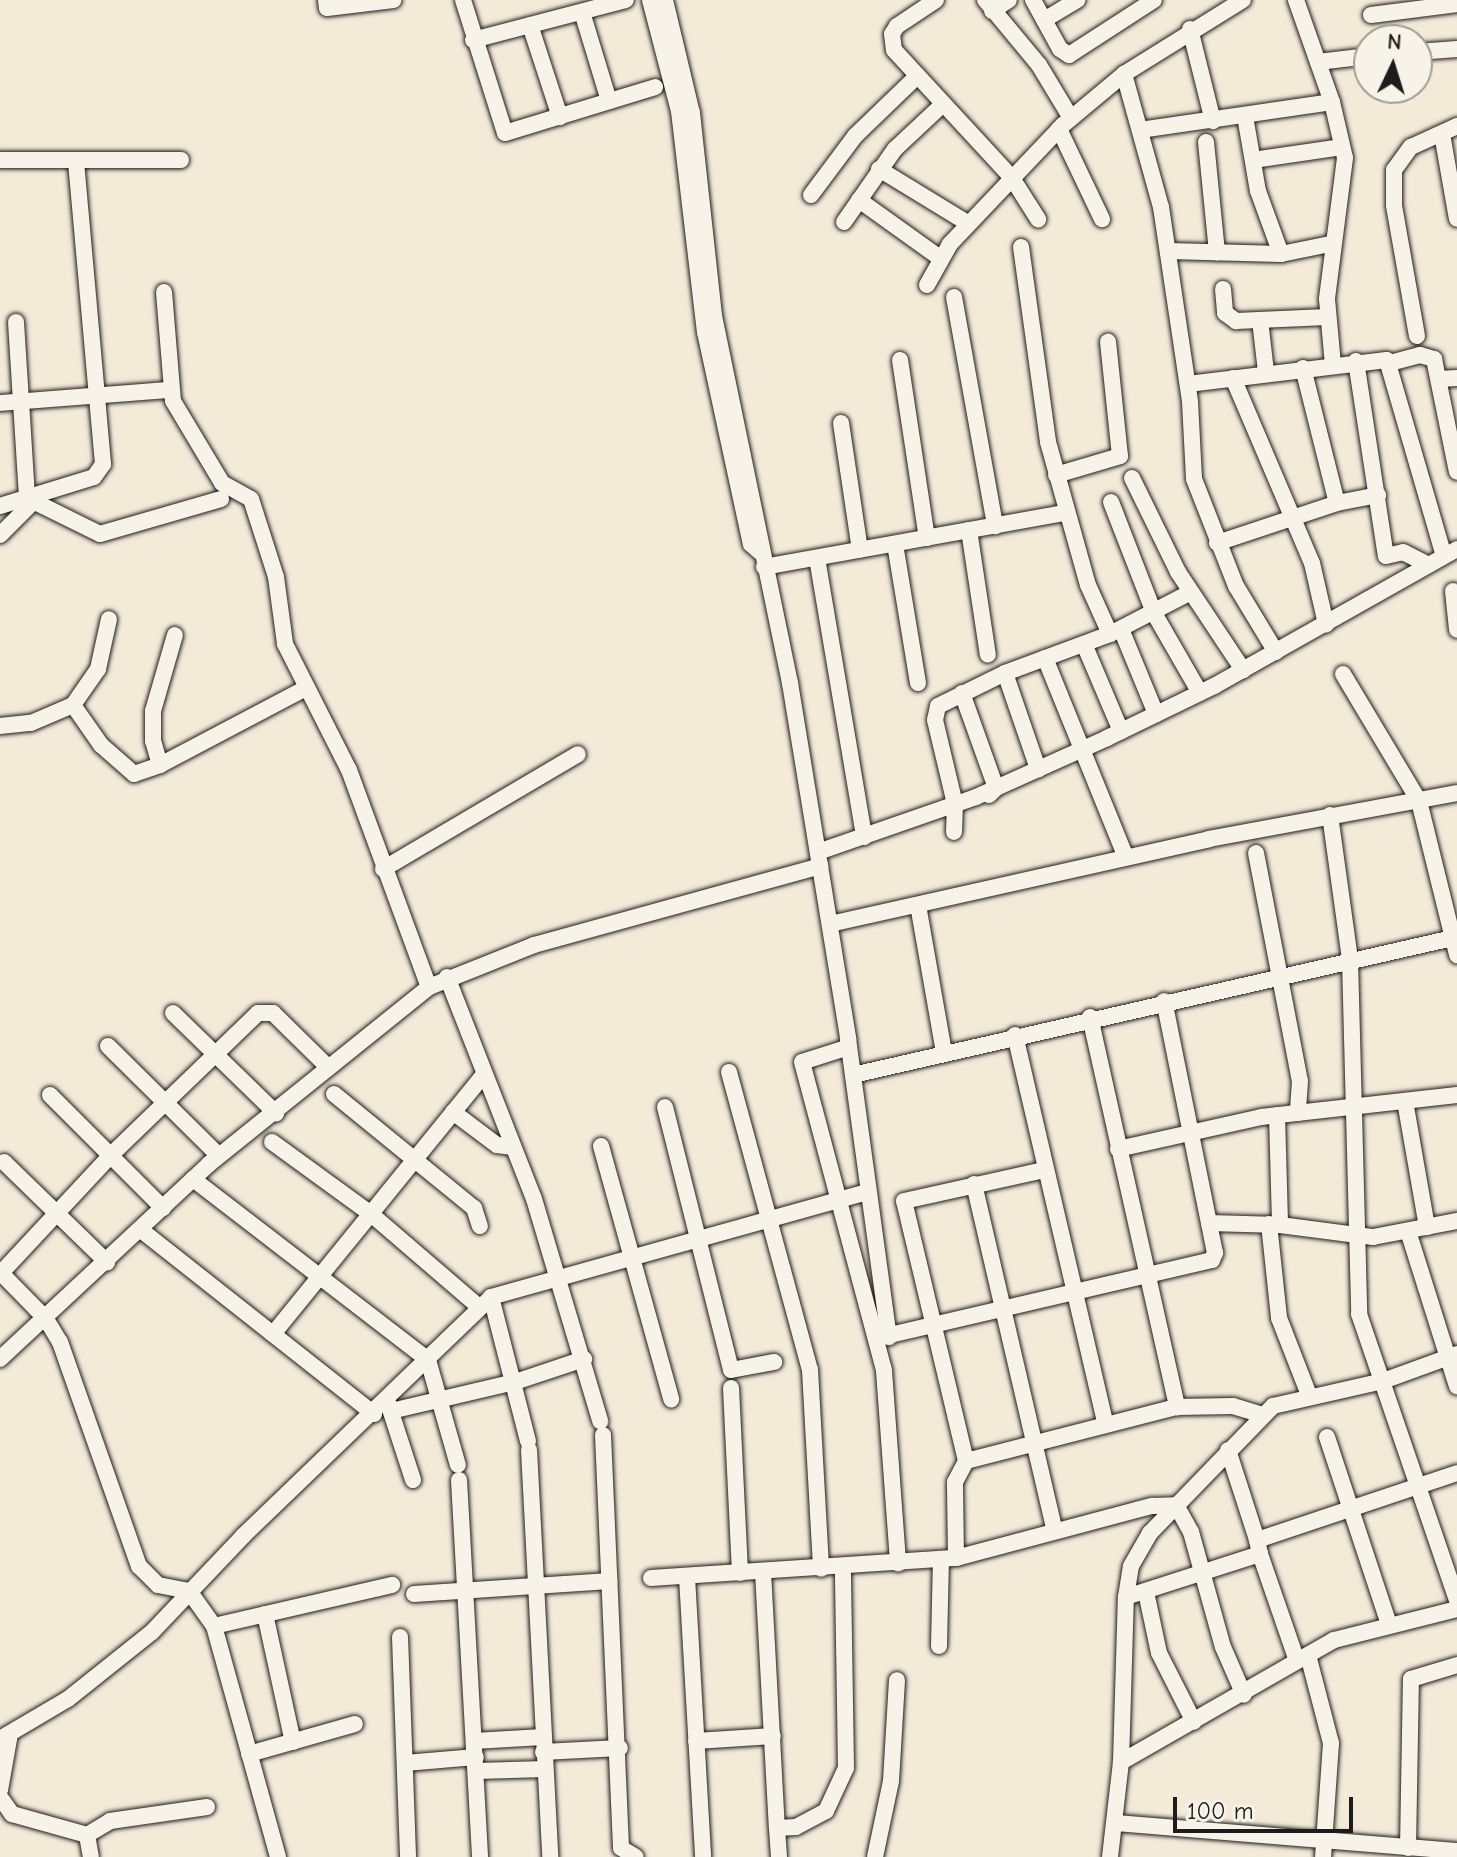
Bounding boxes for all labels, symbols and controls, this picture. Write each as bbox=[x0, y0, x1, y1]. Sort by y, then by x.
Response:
north arrow bbox=[1353, 24, 1433, 104]
text: N bbox=[1386, 29, 1403, 56]
scale bar bbox=[1177, 1781, 1357, 1831]
text: 100 m bbox=[1187, 1797, 1254, 1825]

